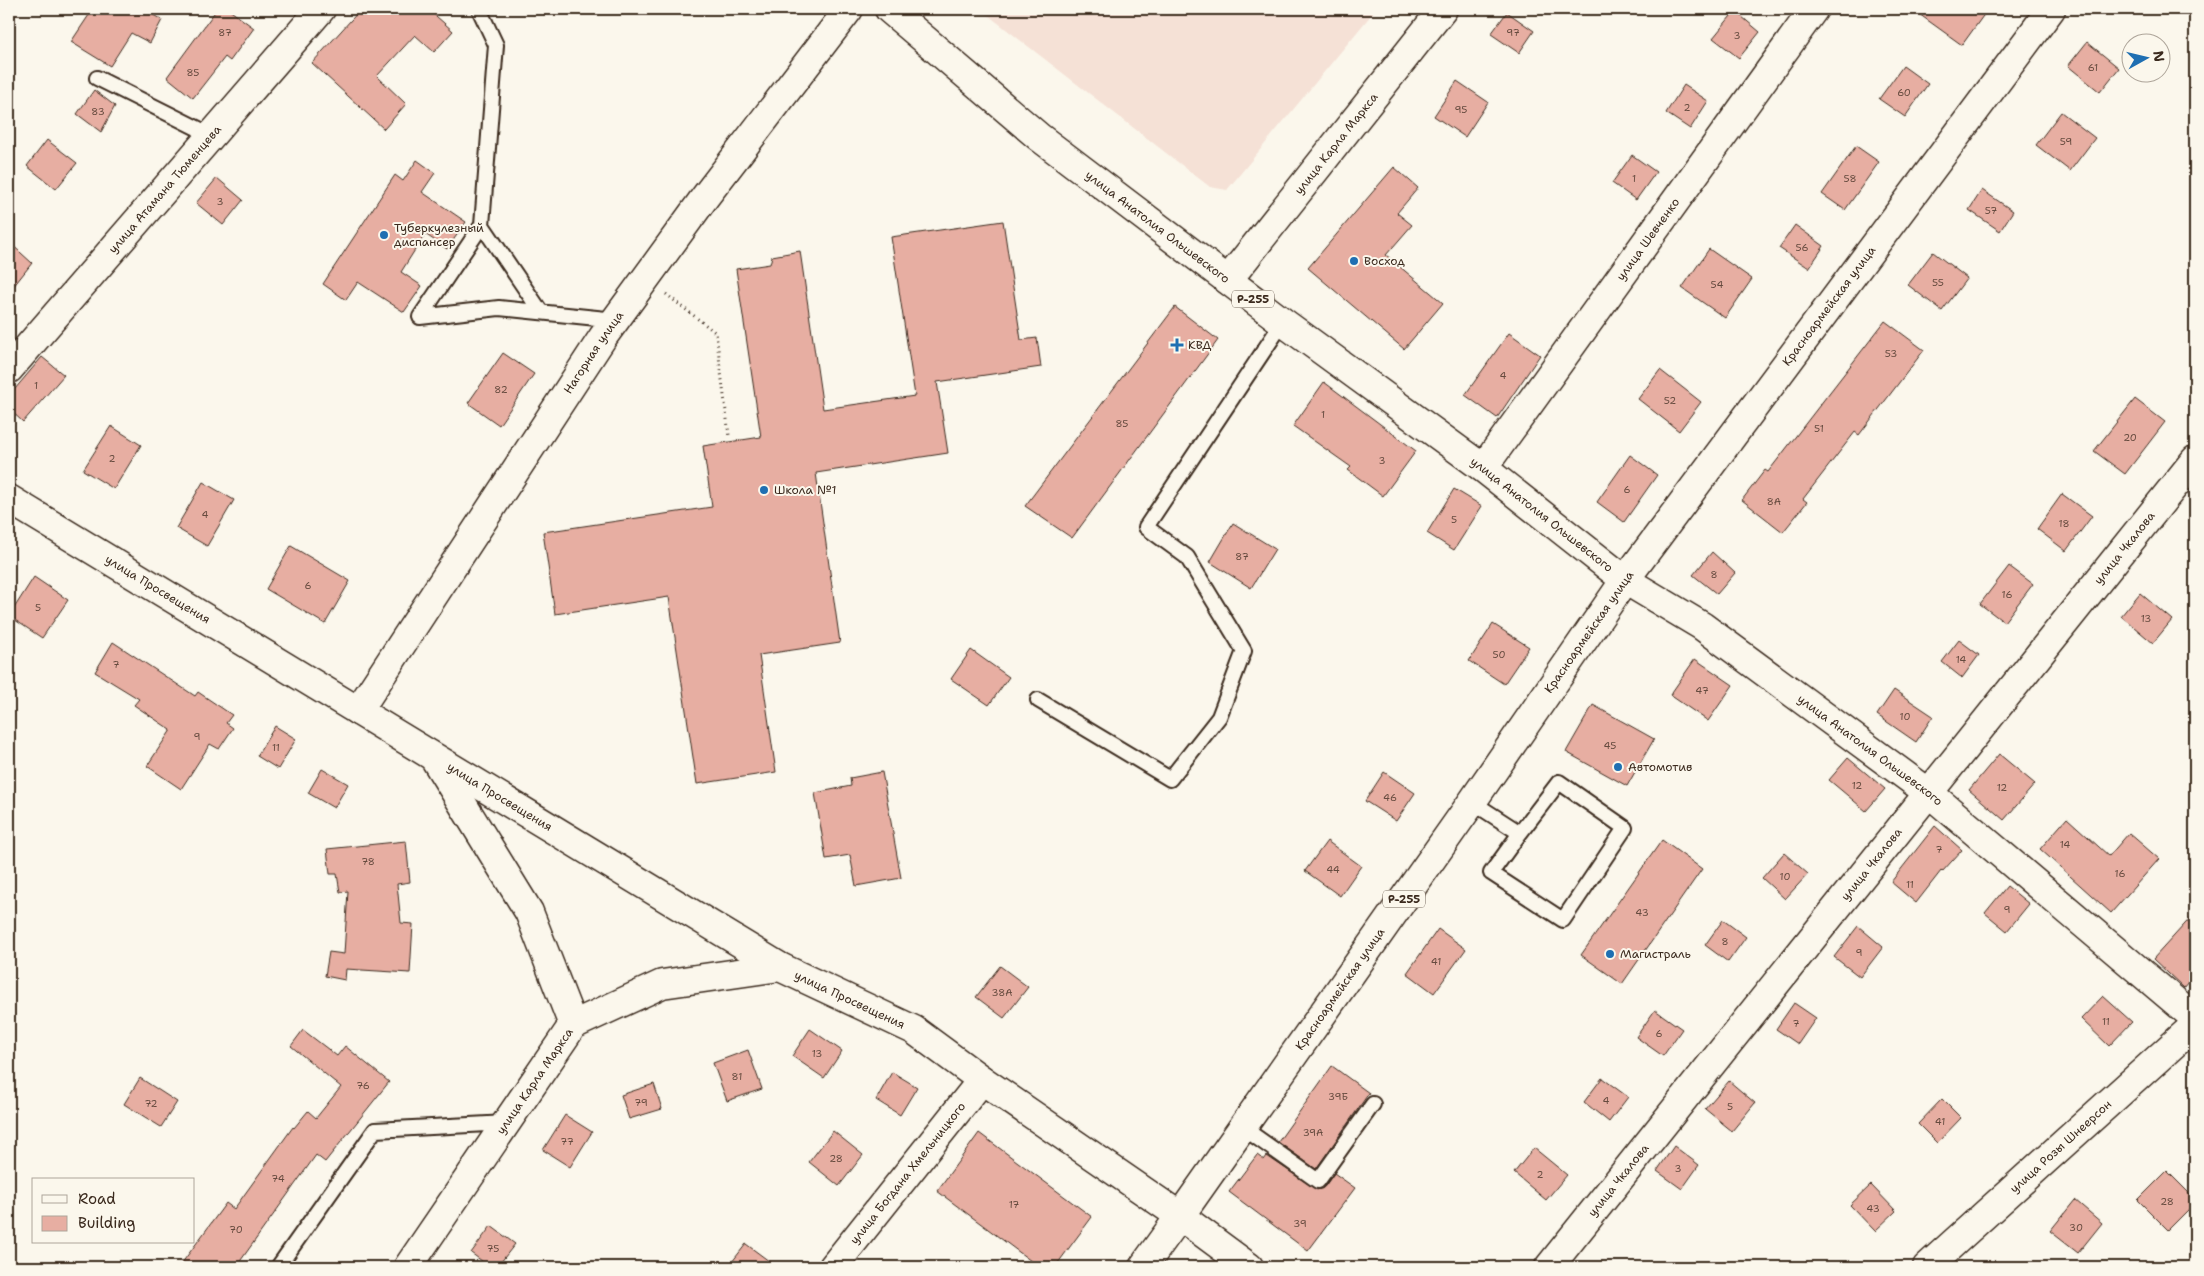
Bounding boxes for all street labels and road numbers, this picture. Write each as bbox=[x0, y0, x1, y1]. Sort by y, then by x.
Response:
street label: улица Карла Маркса bbox=[1291, 89, 1382, 198]
street label: улица Атамана Тюменцева bbox=[105, 121, 225, 257]
street label: улица Анатолия Ольшевского bbox=[1082, 167, 1233, 287]
street label: улица Шевченко bbox=[1613, 195, 1683, 284]
street label: Красноармейская улица bbox=[1779, 243, 1880, 369]
road number: Р-255 bbox=[1232, 290, 1274, 308]
street label: Нагорная улица bbox=[560, 308, 627, 397]
street label: улица Анатолия Ольшевского bbox=[1467, 453, 1616, 576]
street label: улица Чкалова bbox=[2090, 508, 2159, 588]
street label: улица Просвещения bbox=[102, 551, 213, 627]
street label: Красноармейская улица bbox=[1541, 567, 1638, 696]
street label: улица Анатолия Ольшевского bbox=[1794, 691, 1946, 809]
street label: улица Просвещения bbox=[444, 759, 555, 835]
street label: улица Чкалова bbox=[1837, 824, 1906, 904]
road number: Р-255 bbox=[1383, 891, 1425, 908]
street label: Красноармейская улица bbox=[1292, 924, 1389, 1053]
street label: улица Просвещения bbox=[792, 967, 908, 1033]
street label: улица Карла Маркса bbox=[493, 1024, 577, 1137]
street label: улица Розы Шнеерсон bbox=[2006, 1096, 2115, 1196]
street label: улица Богдана Хмельницкого bbox=[846, 1099, 969, 1247]
street label: улица Чкалова bbox=[1584, 1140, 1653, 1220]

